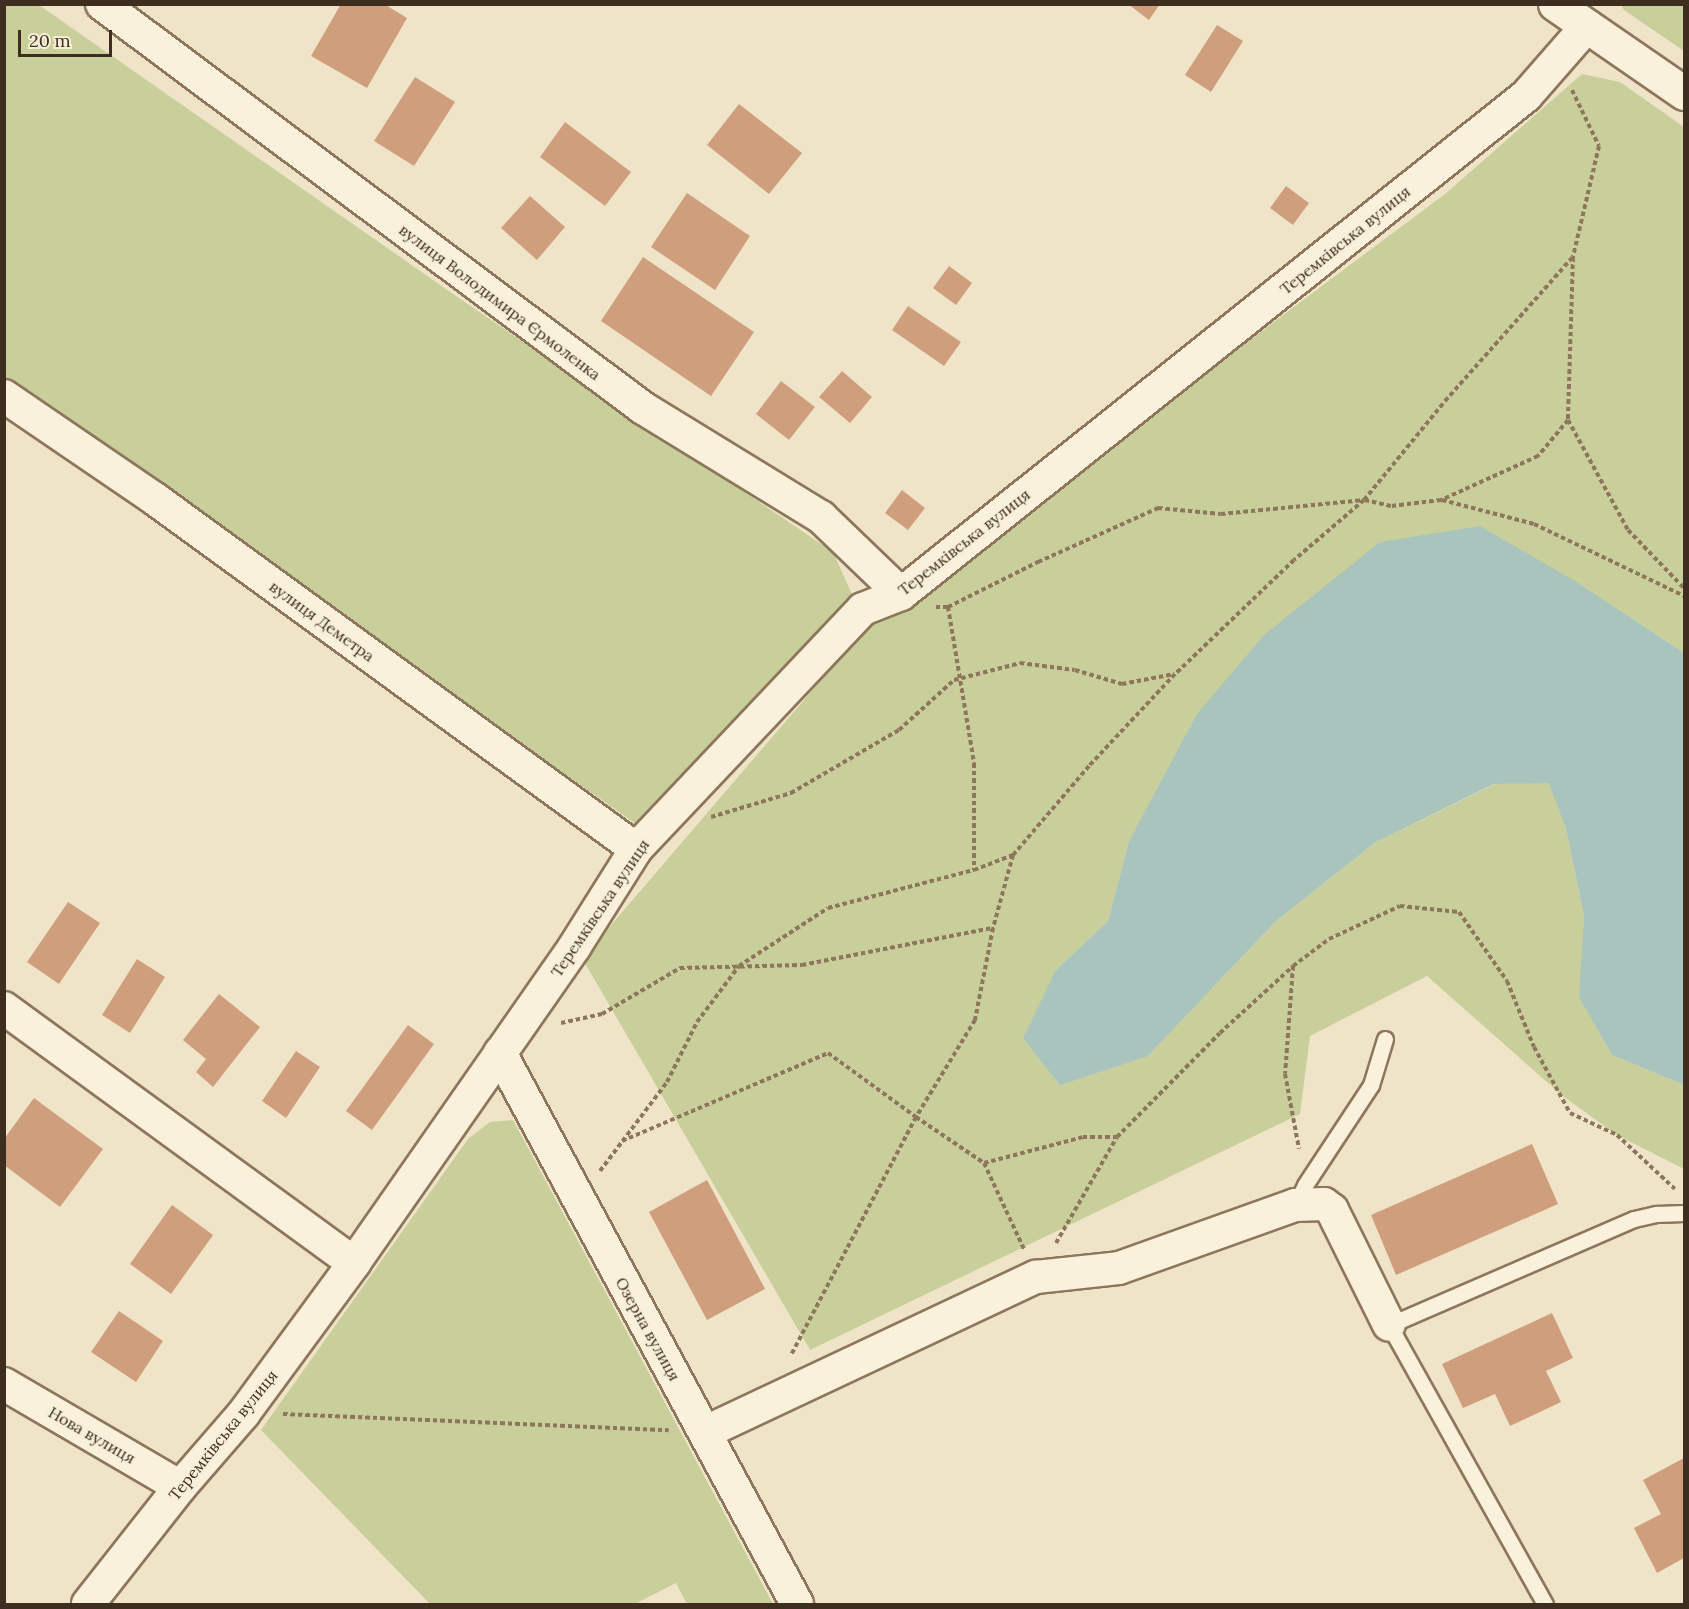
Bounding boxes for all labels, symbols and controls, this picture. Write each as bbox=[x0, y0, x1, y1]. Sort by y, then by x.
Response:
scale bar bbox=[21, 18, 116, 56]
text: 20 m bbox=[29, 29, 71, 52]
street label: Теремківська вулиця bbox=[1276, 182, 1414, 298]
street label: вулиця Володимира Єрмоленка bbox=[395, 220, 605, 384]
street label: Теремківська вулиця bbox=[894, 485, 1034, 599]
street label: вулиця Деметра bbox=[266, 577, 378, 665]
street label: Теремківська вулиця bbox=[547, 835, 653, 981]
street label: Озерна вулиця bbox=[612, 1274, 684, 1384]
street label: Теремківська вулиця bbox=[165, 1366, 281, 1504]
street label: Нова вулиця bbox=[45, 1402, 139, 1468]

